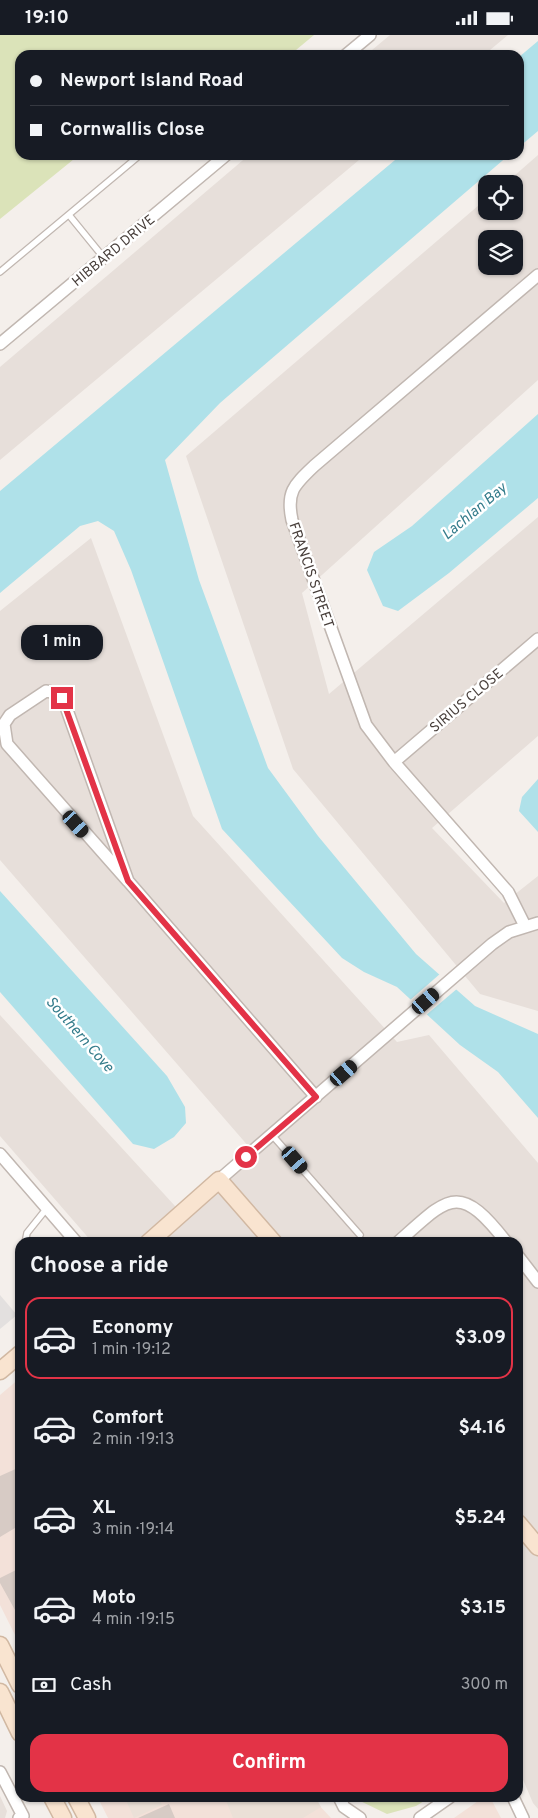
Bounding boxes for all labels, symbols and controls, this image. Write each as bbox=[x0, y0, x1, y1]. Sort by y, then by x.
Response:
text: 19:10 bbox=[25, 6, 69, 30]
text: Newport Island Road bbox=[60, 69, 244, 93]
text: Cornwallis Close bbox=[60, 118, 205, 142]
map controls bbox=[478, 175, 523, 275]
button: locate bbox=[478, 175, 523, 220]
street label: HIBBARD DRIVE bbox=[69, 212, 159, 291]
button: layers bbox=[478, 230, 523, 275]
water label: Lachlan Bay bbox=[439, 479, 512, 545]
street label: FRANCIS STREET bbox=[284, 520, 337, 631]
callout: 1 min bbox=[21, 625, 103, 661]
text: 1 min bbox=[43, 632, 81, 652]
street label: SIRIUS CLOSE bbox=[427, 666, 507, 737]
route end bbox=[51, 687, 73, 709]
car bbox=[60, 808, 91, 840]
car bbox=[409, 985, 442, 1017]
water label: Southern Cove bbox=[41, 993, 117, 1077]
car bbox=[327, 1057, 360, 1089]
car bbox=[279, 1144, 310, 1176]
route start bbox=[235, 1146, 257, 1168]
text: Choose a ride bbox=[30, 1253, 168, 1280]
icon: car bbox=[32, 1316, 77, 1361]
text: Economy bbox=[92, 1316, 173, 1340]
text: $3.09 bbox=[455, 1326, 506, 1350]
text: 1 min · 19:12 bbox=[92, 1340, 171, 1360]
icon: car bbox=[32, 1406, 77, 1451]
text: Comfort bbox=[92, 1406, 164, 1430]
text: $4.16 bbox=[458, 1416, 506, 1440]
text: 2 min · 19:13 bbox=[92, 1430, 174, 1450]
icon: car bbox=[32, 1496, 77, 1541]
text: XL bbox=[92, 1496, 115, 1520]
text: $5.24 bbox=[454, 1506, 506, 1530]
text: 3 min · 19:14 bbox=[92, 1520, 174, 1540]
icon: car bbox=[32, 1586, 77, 1631]
text: Moto bbox=[92, 1586, 136, 1610]
text: $3.15 bbox=[460, 1596, 506, 1620]
text: 4 min · 19:15 bbox=[92, 1610, 175, 1630]
icon: cash bbox=[30, 1671, 58, 1699]
text: Cash bbox=[70, 1673, 112, 1697]
text: 300 m bbox=[461, 1675, 508, 1695]
button: Confirm bbox=[30, 1734, 508, 1792]

